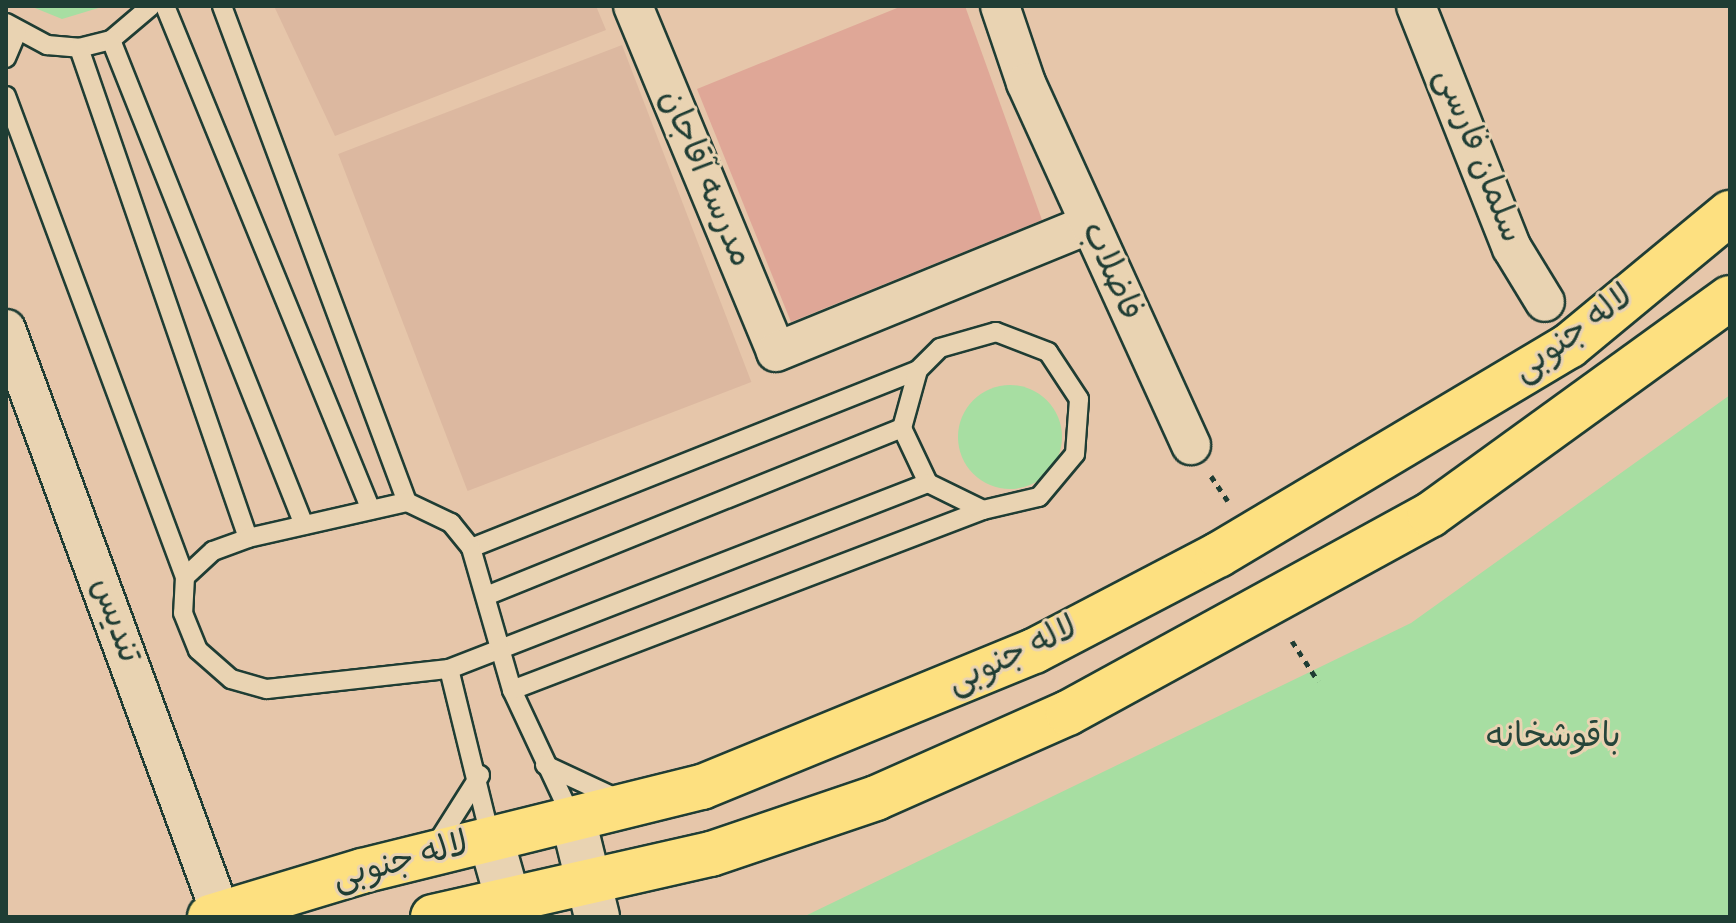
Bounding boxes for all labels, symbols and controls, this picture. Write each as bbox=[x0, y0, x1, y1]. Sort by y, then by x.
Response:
street label: سلمان فارسی bbox=[1424, 63, 1530, 249]
street label: مدرسه آقاجان bbox=[648, 84, 760, 274]
street label: فاضلاب bbox=[1070, 216, 1150, 328]
street label: لاله جنوبی bbox=[1506, 278, 1642, 392]
street label: تندیس bbox=[80, 573, 148, 669]
street label: لاله جنوبی bbox=[941, 609, 1085, 705]
park label: باقوشخانه bbox=[1485, 719, 1621, 759]
street label: لاله جنوبی bbox=[328, 825, 474, 901]

